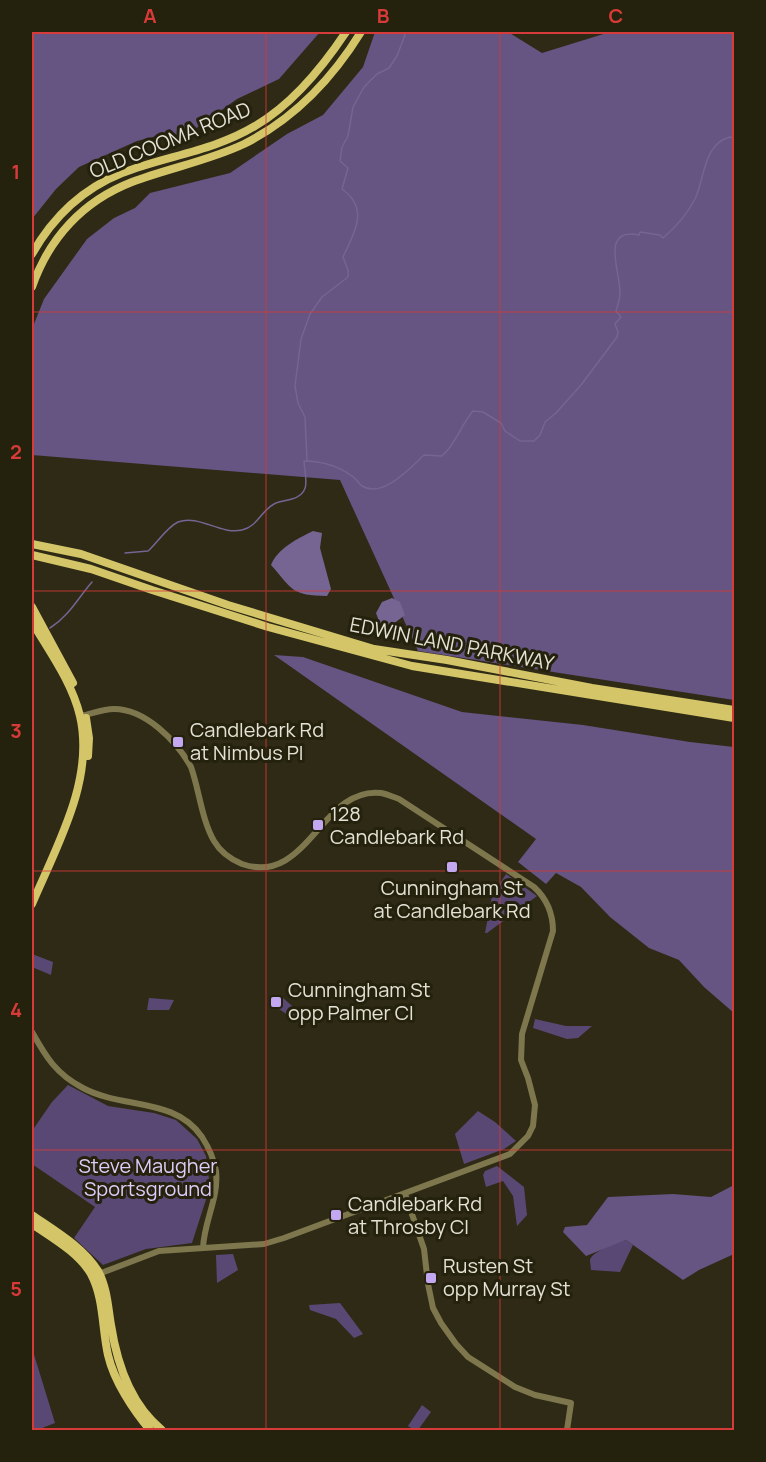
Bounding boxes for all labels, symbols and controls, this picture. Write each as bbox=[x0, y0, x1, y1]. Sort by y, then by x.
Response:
text: A bbox=[143, 2, 157, 29]
text: B bbox=[377, 2, 390, 29]
text: C bbox=[609, 2, 623, 29]
street label: OLD COOMA ROAD bbox=[85, 95, 254, 184]
text: 1 bbox=[12, 158, 20, 185]
text: 2 bbox=[10, 438, 22, 465]
street label: EDWIN LAND PARKWAY bbox=[348, 610, 557, 677]
place label: Candlebark Rd at Nimbus Pl bbox=[190, 716, 324, 766]
text: 3 bbox=[10, 717, 22, 744]
marker: Candlebark Rd at Nimbus Pl bbox=[171, 735, 185, 749]
place label: 128 Candlebark Rd bbox=[330, 800, 464, 850]
marker: 128 Candlebark Rd bbox=[311, 818, 325, 832]
marker: Cunningham St at Candlebark Rd bbox=[445, 860, 459, 874]
place label: Cunningham St at Candlebark Rd bbox=[373, 874, 531, 924]
place label: Cunningham St opp Palmer Cl bbox=[288, 976, 431, 1026]
marker: Cunningham St opp Palmer Cl bbox=[269, 995, 283, 1009]
text: 4 bbox=[10, 996, 22, 1023]
park label: Steve Maugher Sportsground bbox=[78, 1152, 218, 1202]
place label: Candlebark Rd at Throsby Cl bbox=[348, 1190, 482, 1240]
marker: Candlebark Rd at Throsby Cl bbox=[329, 1208, 343, 1222]
place label: Rusten St opp Murray St bbox=[443, 1252, 571, 1302]
marker: Rusten St opp Murray St bbox=[424, 1271, 438, 1285]
text: 5 bbox=[10, 1275, 22, 1302]

